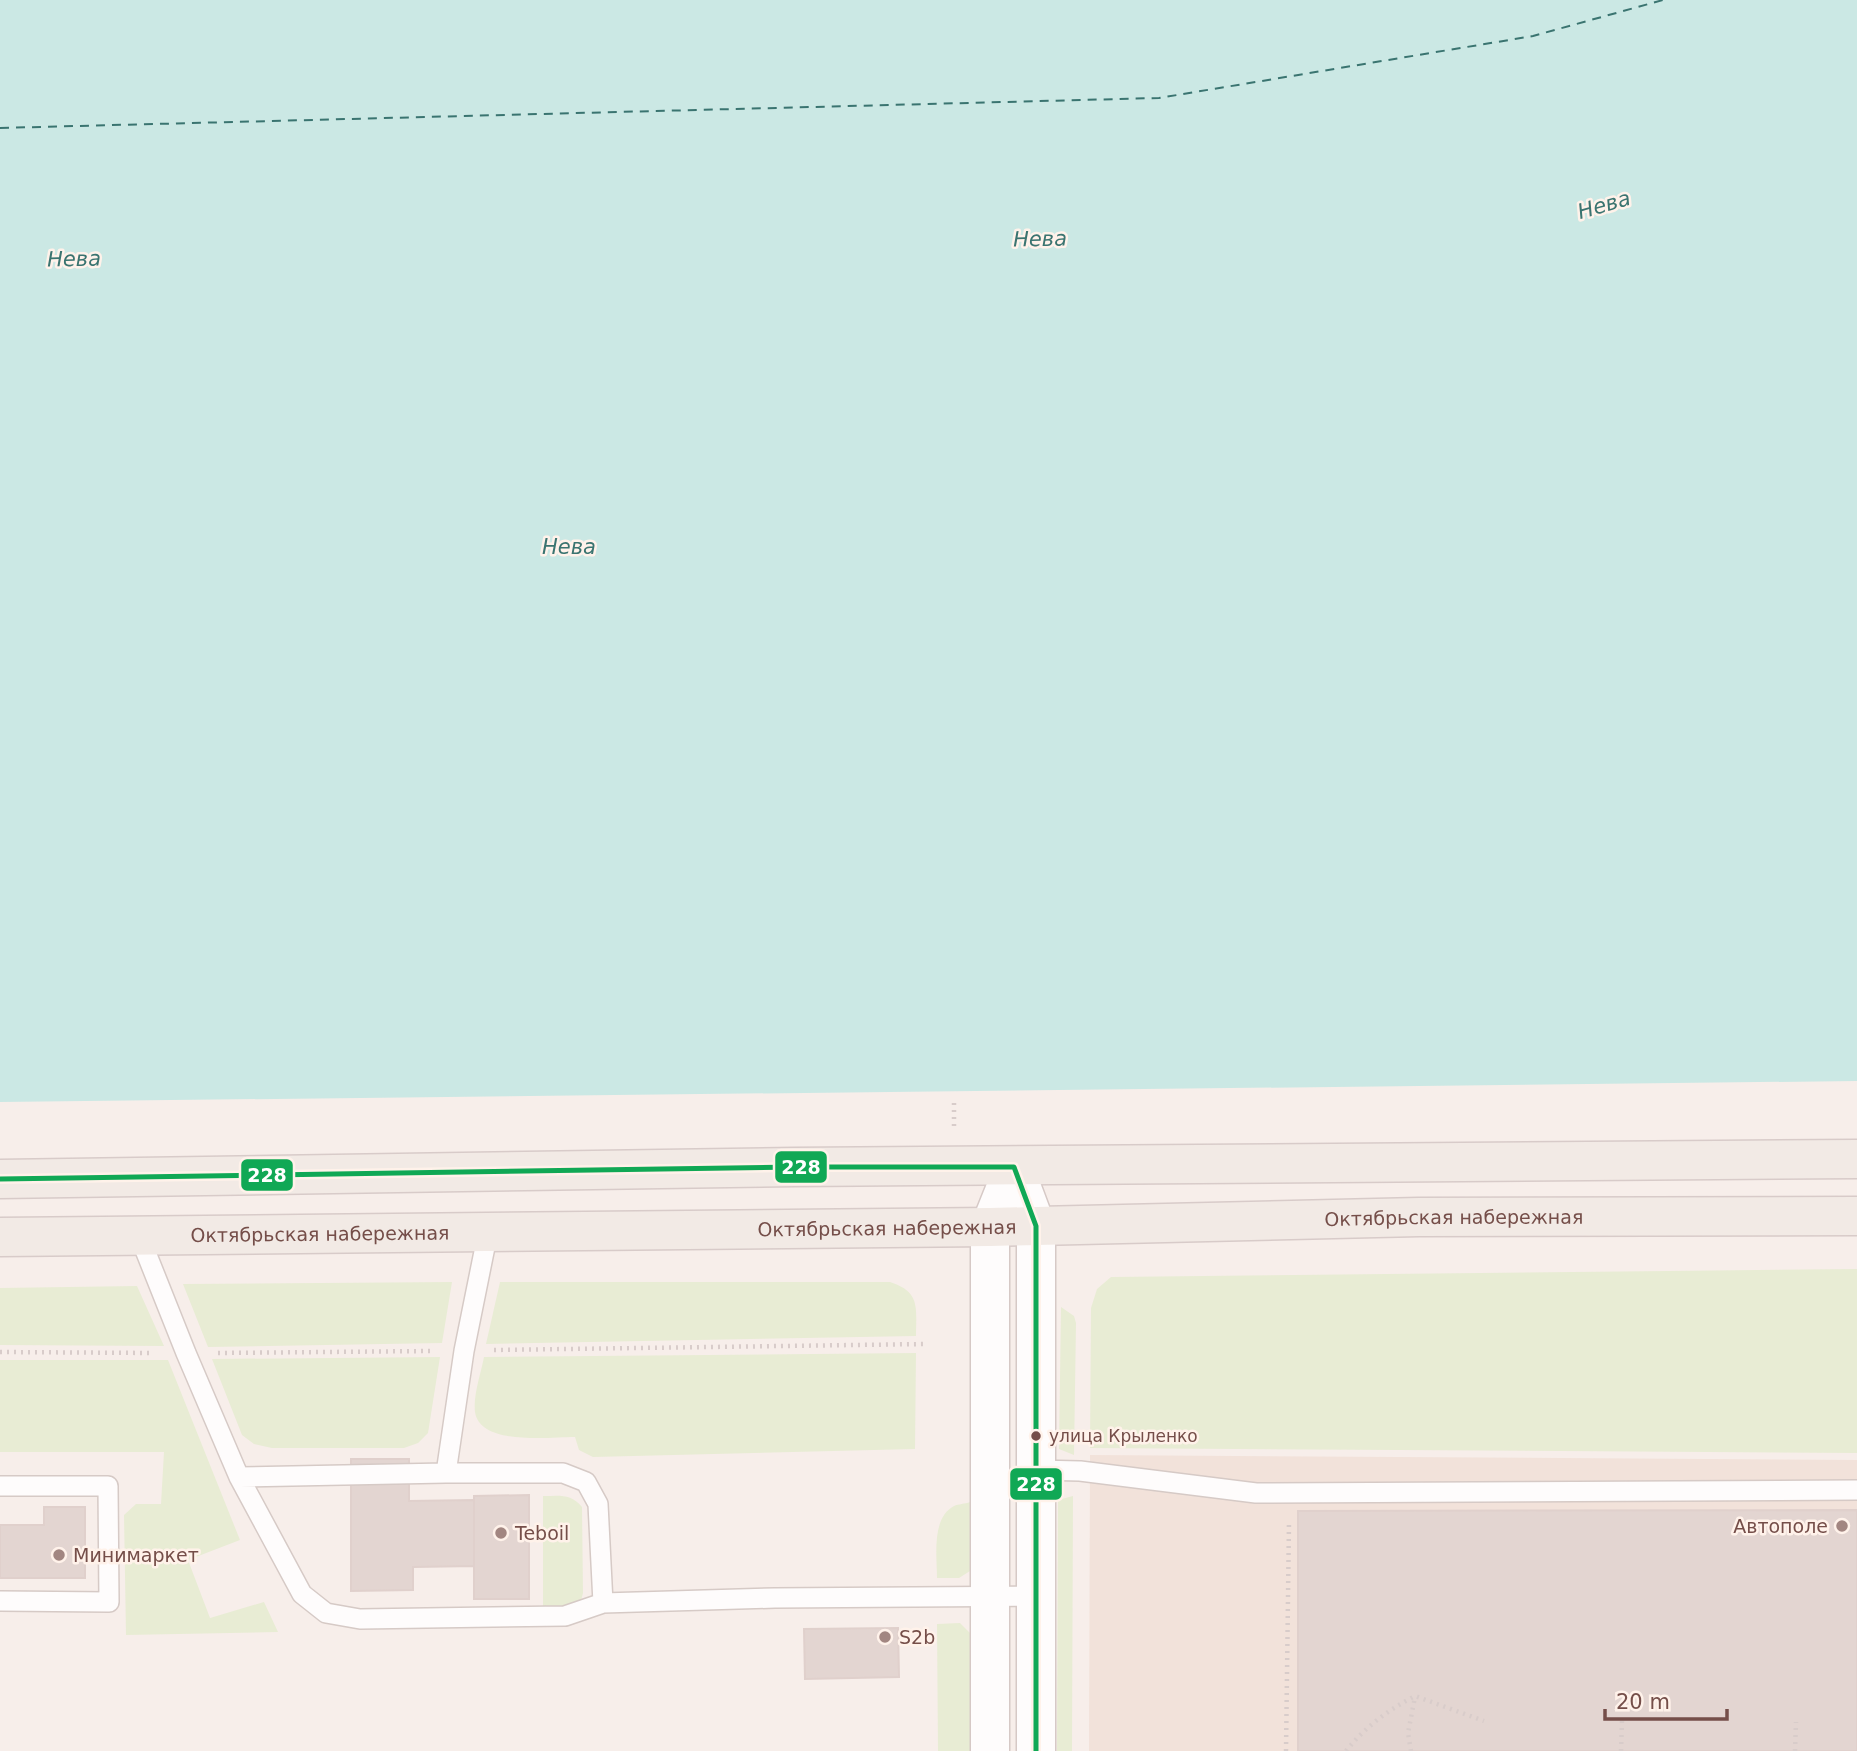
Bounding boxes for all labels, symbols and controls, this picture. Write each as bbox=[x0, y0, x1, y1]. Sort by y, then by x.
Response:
water label: Нева bbox=[1575, 186, 1633, 224]
water label: Нева bbox=[1013, 227, 1067, 251]
water label: Нева bbox=[47, 247, 101, 271]
water label: Нева bbox=[542, 535, 596, 559]
line badge: 228 bbox=[774, 1150, 828, 1184]
text: 228 bbox=[781, 1156, 821, 1178]
line badge: 228 bbox=[240, 1158, 294, 1192]
text: 228 bbox=[247, 1164, 287, 1186]
street label: Октябрьская набережная bbox=[1324, 1206, 1583, 1230]
street label: Октябрьская набережная bbox=[757, 1215, 1017, 1240]
street label: Октябрьская набережная bbox=[190, 1221, 450, 1246]
place label: улица Крыленко bbox=[1049, 1426, 1198, 1446]
marker: улица Крыленко bbox=[1029, 1429, 1043, 1443]
line badge: 228 bbox=[1009, 1467, 1063, 1501]
text: 228 bbox=[1016, 1473, 1056, 1495]
place label: Автополе bbox=[1733, 1515, 1828, 1537]
marker: Автополе bbox=[1834, 1518, 1850, 1534]
place label: Teboil bbox=[514, 1522, 569, 1544]
marker: Teboil bbox=[493, 1525, 509, 1541]
place label: Минимаркет bbox=[73, 1544, 199, 1566]
marker: Минимаркет bbox=[51, 1547, 67, 1563]
place label: S2b bbox=[899, 1626, 935, 1648]
marker: S2b bbox=[877, 1629, 893, 1645]
scale bar bbox=[1605, 1678, 1728, 1722]
text: 20 m bbox=[1616, 1690, 1670, 1714]

